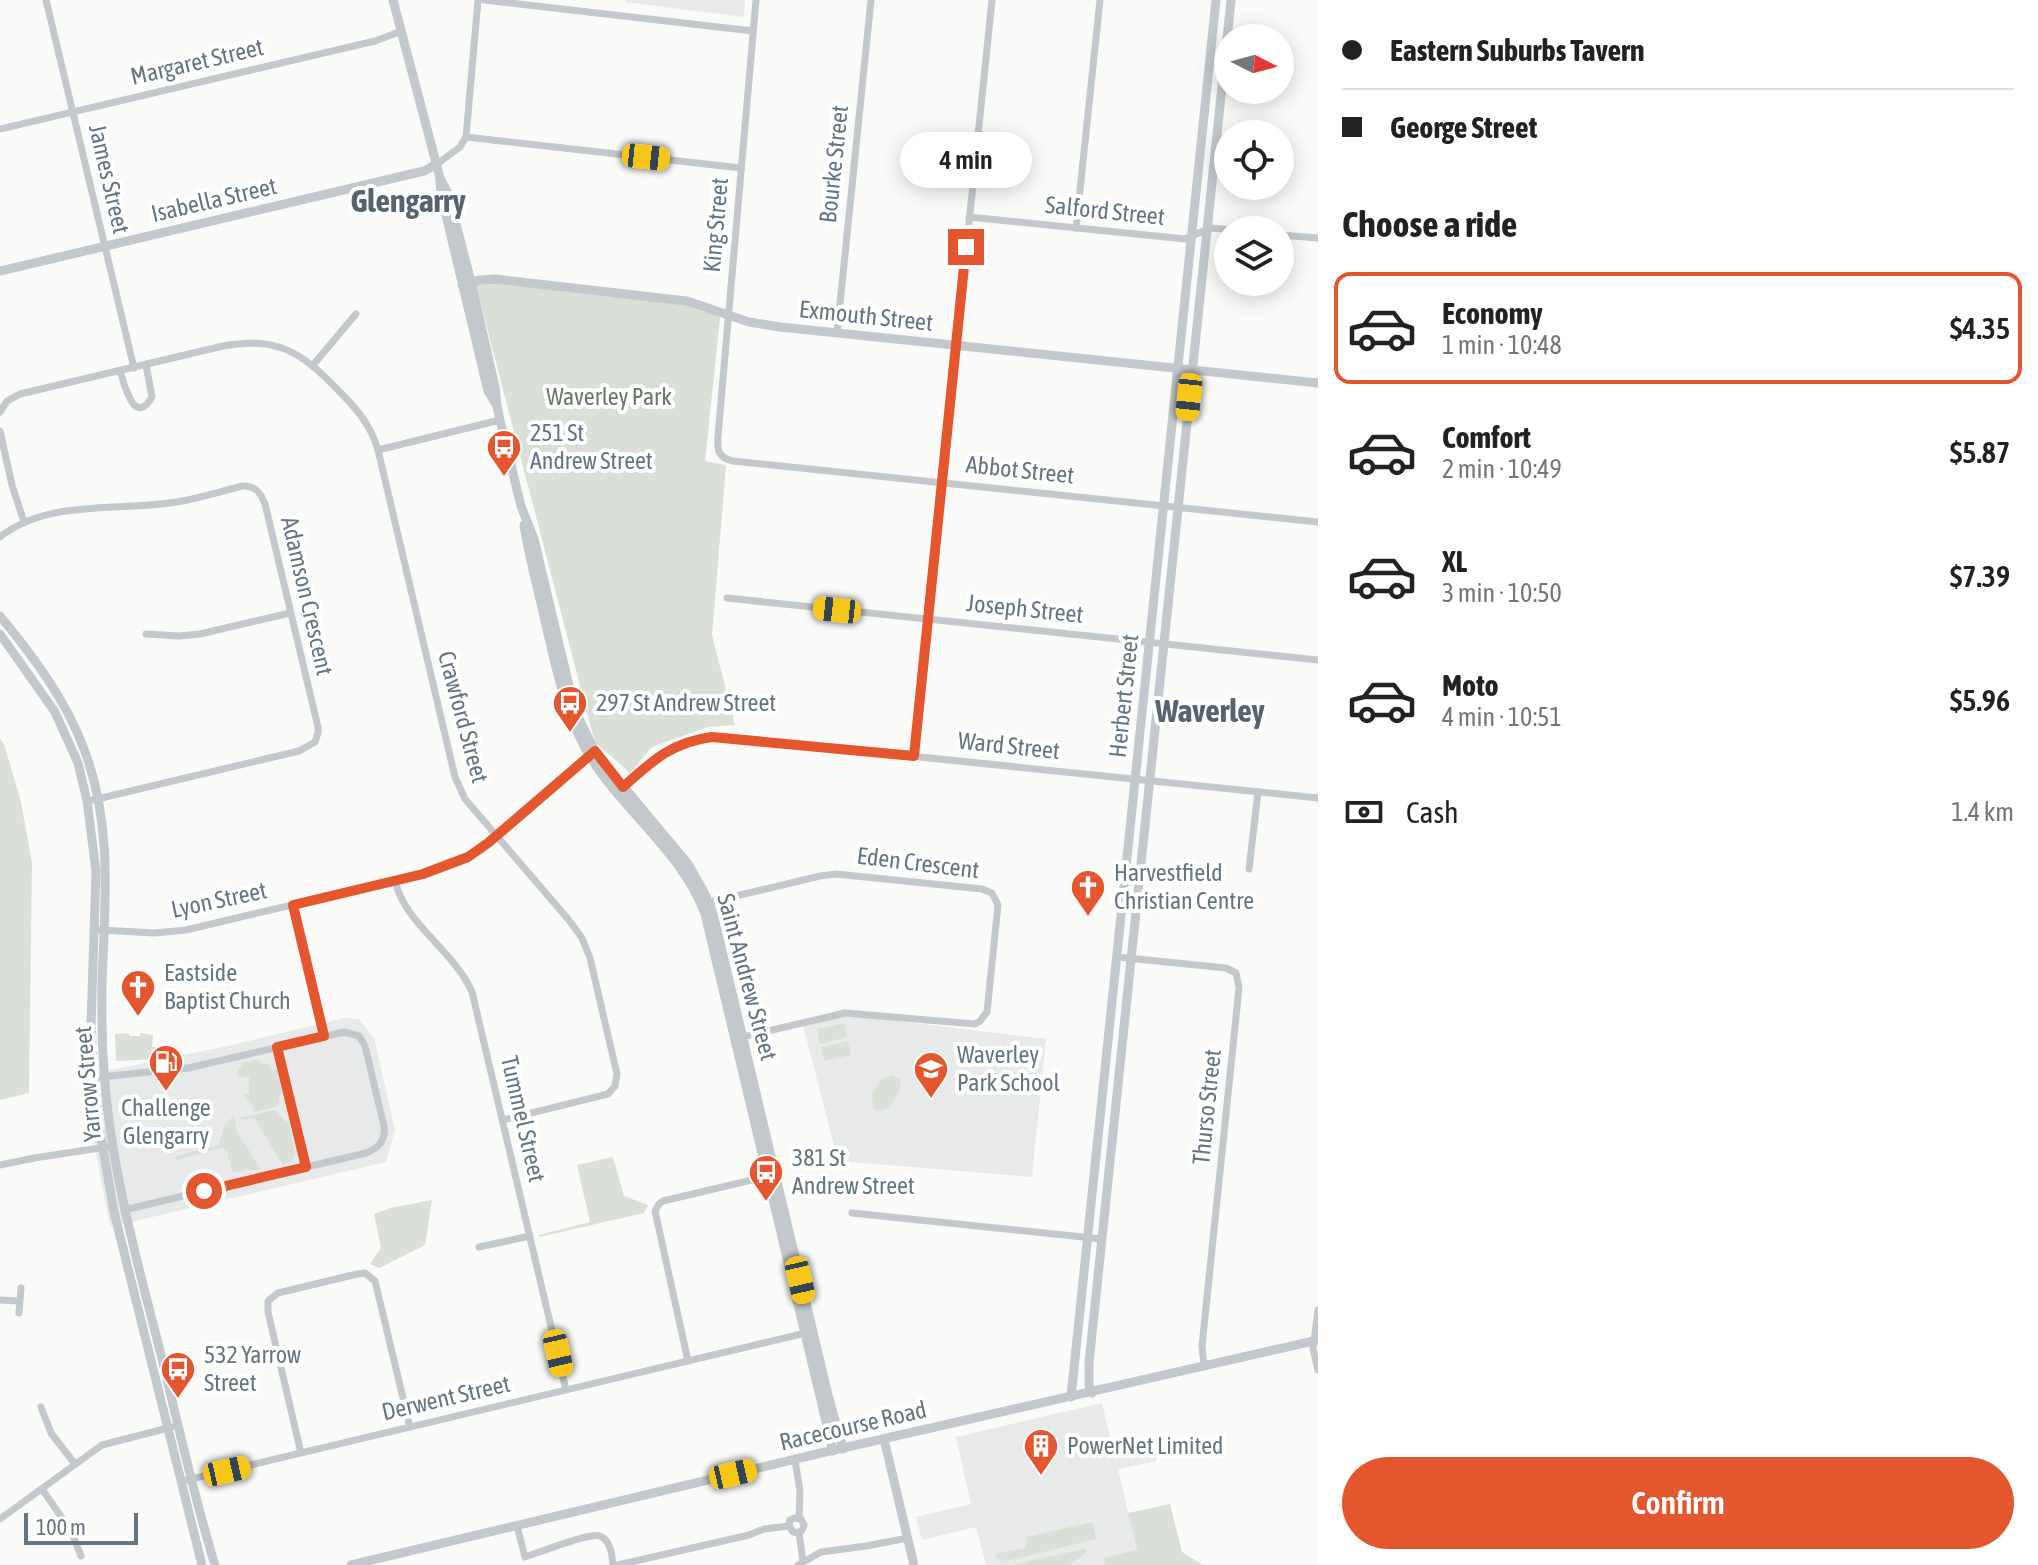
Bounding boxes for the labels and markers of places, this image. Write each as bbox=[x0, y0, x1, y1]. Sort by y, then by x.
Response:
place label: 251 St Andrew Street bbox=[530, 419, 653, 474]
bus stop icon: 251 St Andrew Street bbox=[485, 428, 523, 478]
bus stop icon: 297 St Andrew Street bbox=[551, 684, 589, 734]
place label: 297 St Andrew Street bbox=[596, 689, 776, 716]
place label: Harvestfield Christian Centre bbox=[1114, 859, 1254, 914]
church icon: Harvestfield Christian Centre bbox=[1069, 868, 1107, 918]
place label: Eastside Baptist Church bbox=[164, 959, 291, 1014]
church icon: Eastside Baptist Church bbox=[119, 968, 157, 1018]
place label: Waverley Park School bbox=[957, 1041, 1061, 1096]
fuel station icon: Challenge Glengarry bbox=[147, 1043, 185, 1093]
school or university icon: Waverley Park School bbox=[912, 1050, 950, 1100]
place label: Challenge Glengarry bbox=[121, 1094, 211, 1149]
place label: 381 St Andrew Street bbox=[792, 1144, 915, 1199]
bus stop icon: 381 St Andrew Street bbox=[747, 1153, 785, 1203]
place label: 532 Yarrow Street bbox=[204, 1341, 301, 1396]
bus stop icon: 532 Yarrow Street bbox=[159, 1350, 197, 1400]
building icon: PowerNet Limited bbox=[1022, 1427, 1060, 1477]
place label: PowerNet Limited bbox=[1067, 1432, 1223, 1459]

